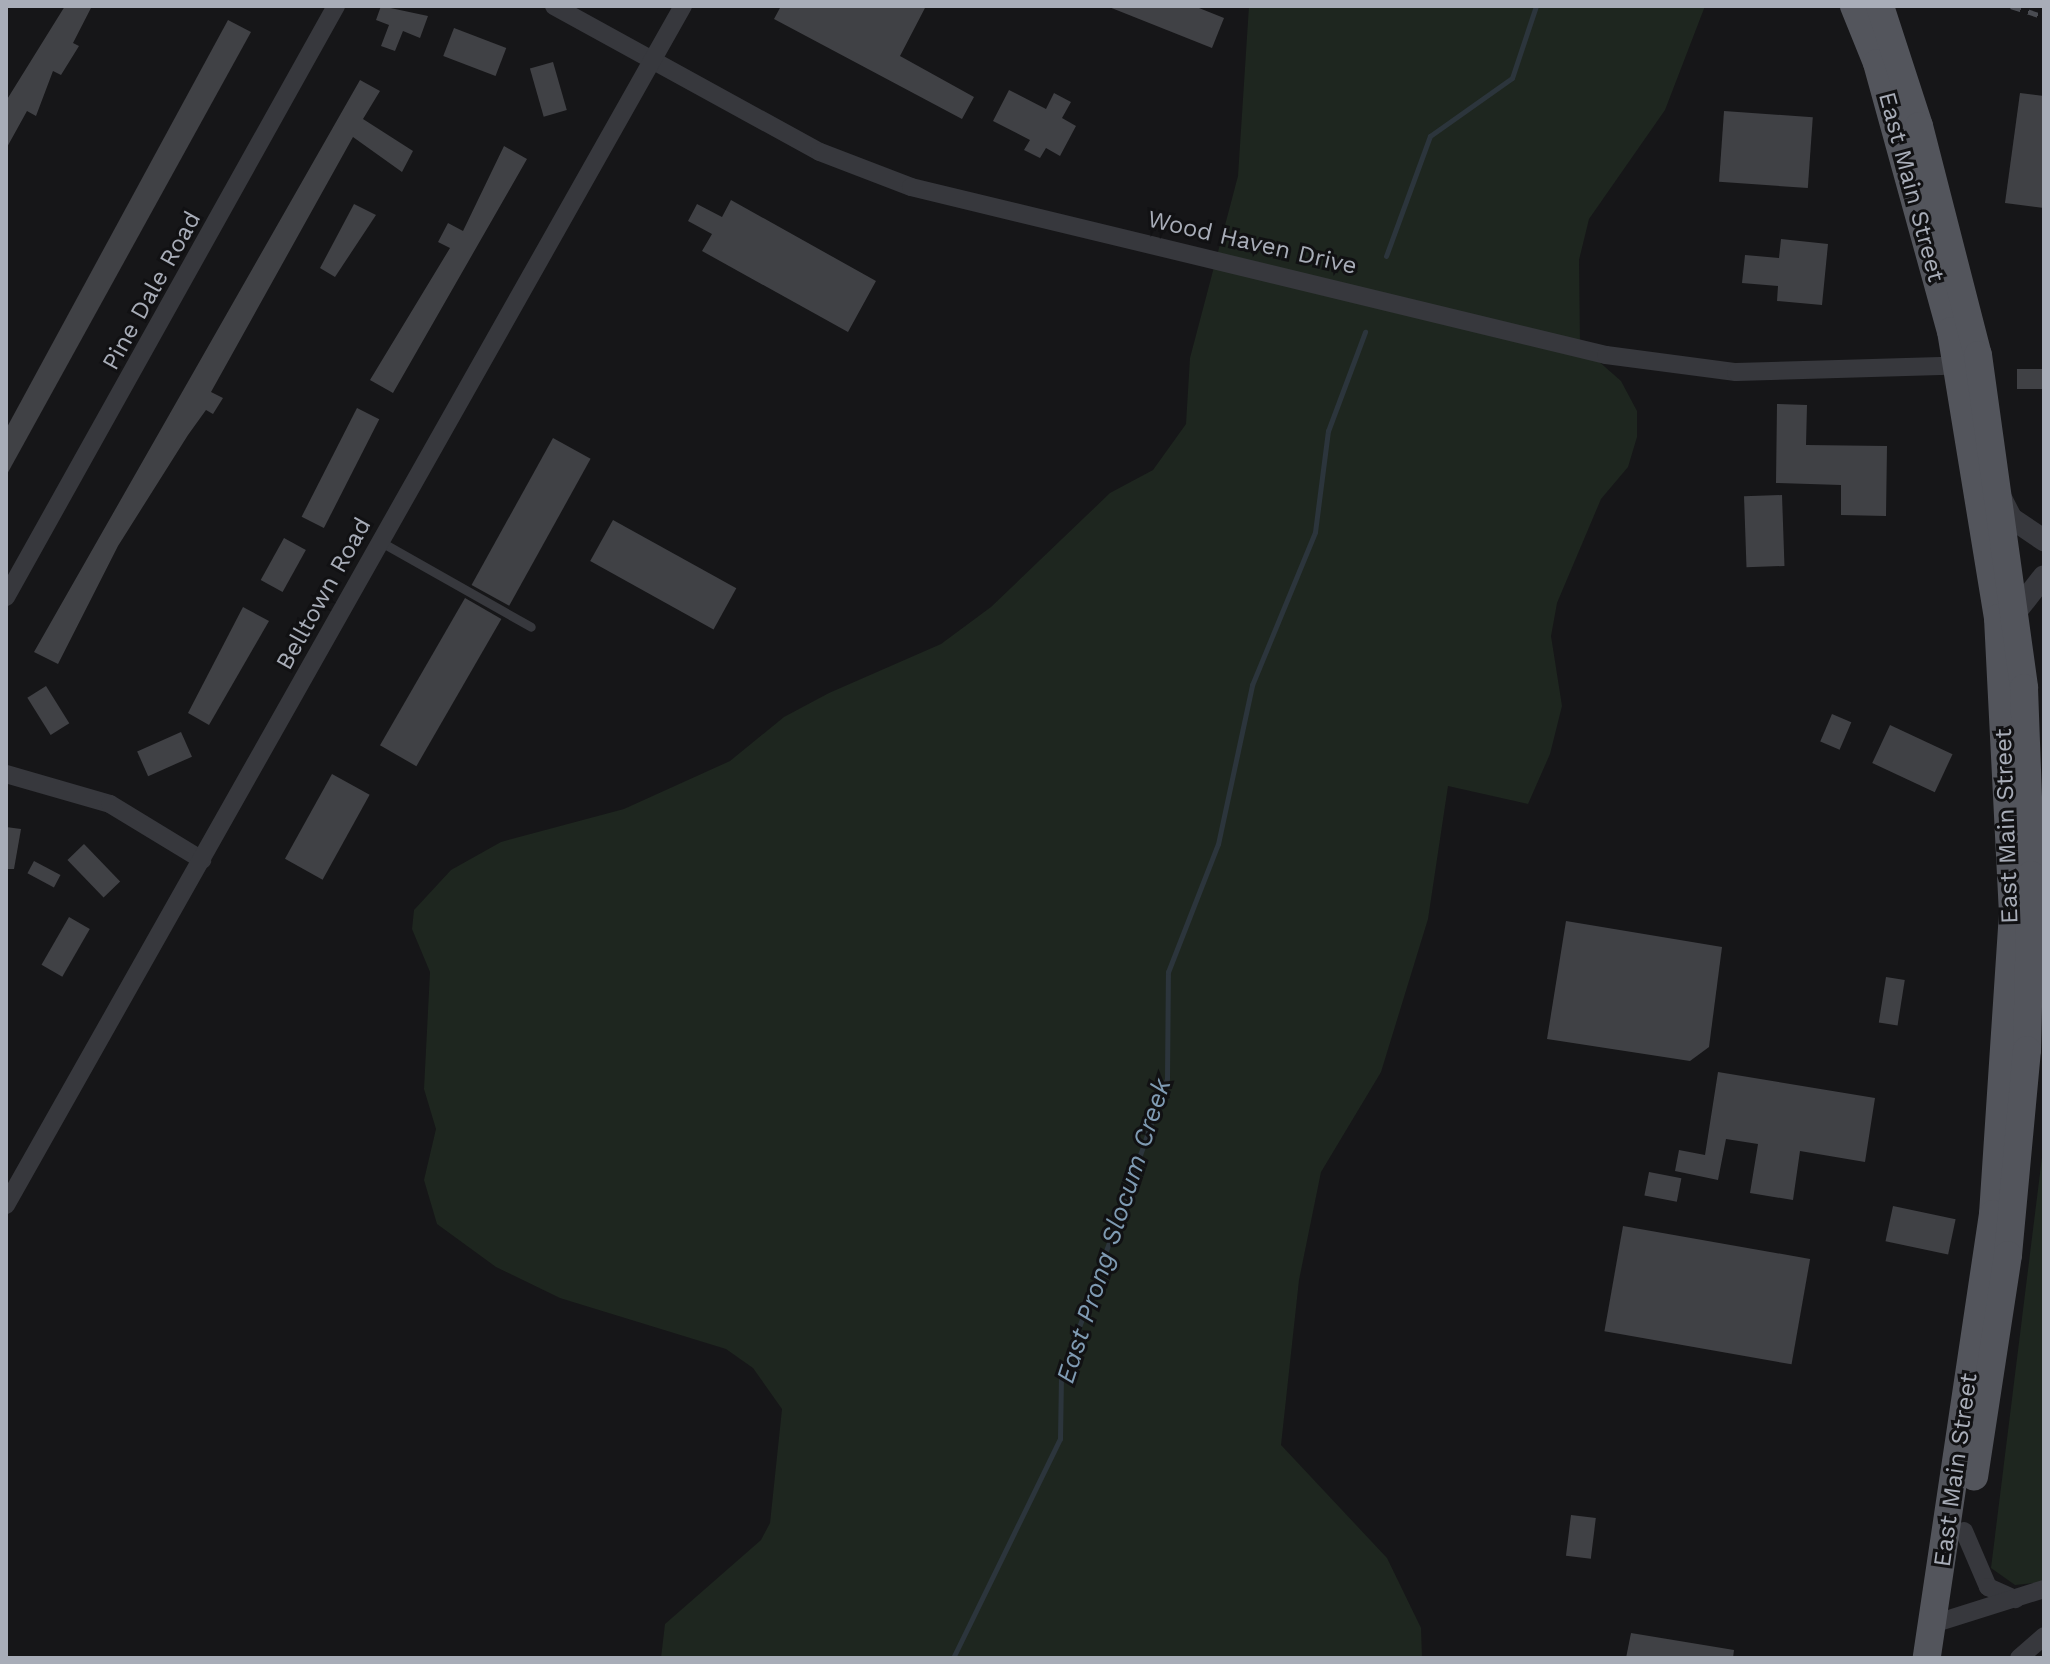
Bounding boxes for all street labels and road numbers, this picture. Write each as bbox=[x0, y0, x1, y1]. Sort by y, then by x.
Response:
street label: East Main Street bbox=[1872, 89, 1950, 285]
street label: Wood Haven Drive bbox=[1145, 205, 1359, 281]
street label: Pine Dale Road bbox=[97, 207, 207, 375]
street label: Belltown Road bbox=[270, 513, 378, 675]
street label: East Main Street bbox=[1989, 728, 2025, 924]
street label: East Main Street bbox=[1928, 1371, 1984, 1569]

